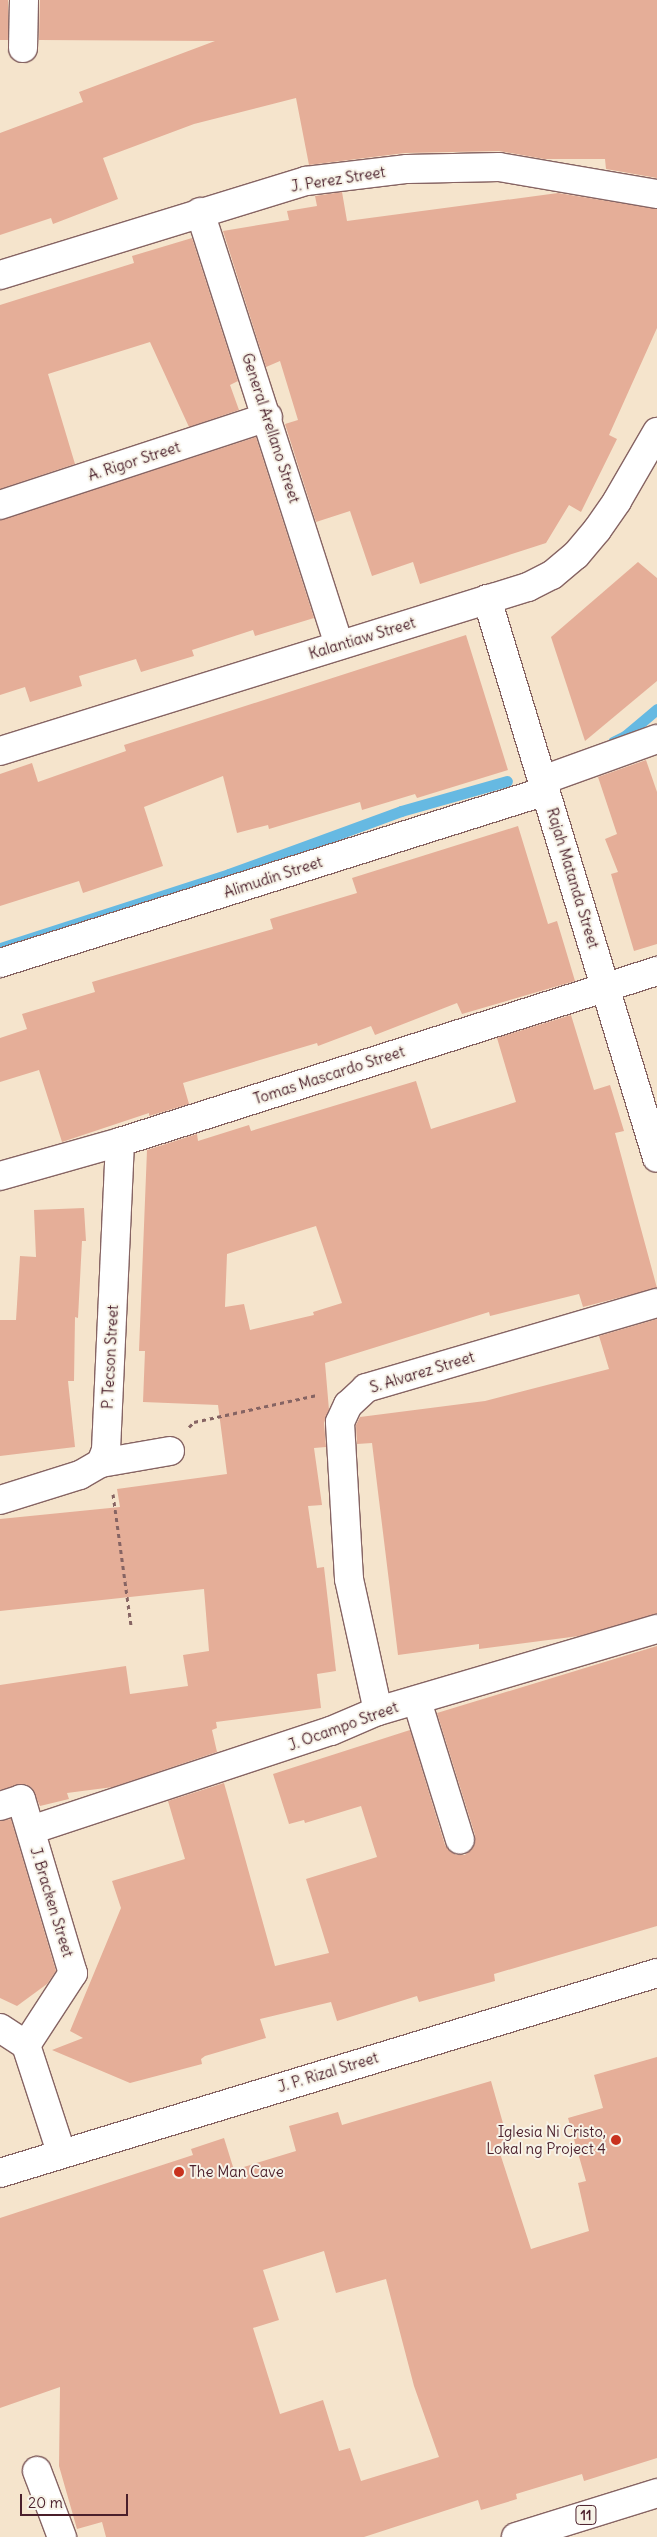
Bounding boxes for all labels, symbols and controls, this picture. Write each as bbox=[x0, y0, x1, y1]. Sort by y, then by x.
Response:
street label: J. Perez Street bbox=[290, 163, 386, 195]
street label: General Arellano Street bbox=[238, 351, 304, 505]
street label: A. Rigor Street bbox=[86, 438, 182, 484]
street label: Kalantiaw Street bbox=[306, 613, 418, 663]
street label: Rajah Matanda Street bbox=[543, 806, 603, 950]
street label: Alimudin Street bbox=[221, 853, 325, 901]
street label: Tomas Mascardo Street bbox=[251, 1042, 407, 1108]
street label: P. Tecson Street bbox=[98, 1304, 122, 1410]
street label: S. Alvarez Street bbox=[368, 1348, 476, 1396]
street label: J. Ocampo Street bbox=[286, 1698, 400, 1754]
street label: J. Bracken Street bbox=[27, 1845, 77, 1959]
street label: J. P. Rizal Street bbox=[276, 2048, 380, 2096]
place label: Iglesia Ni Cristo, Lokal ng Project 4 bbox=[486, 2122, 606, 2157]
marker: Iglesia Ni Cristo, Lokal ng Project 4 bbox=[610, 2134, 622, 2146]
place label: The Man Cave bbox=[189, 2163, 284, 2181]
marker: The Man Cave bbox=[173, 2166, 185, 2178]
scale bar bbox=[22, 2484, 130, 2516]
text: 20 m bbox=[28, 2493, 63, 2512]
road number: 11 bbox=[575, 2504, 597, 2526]

